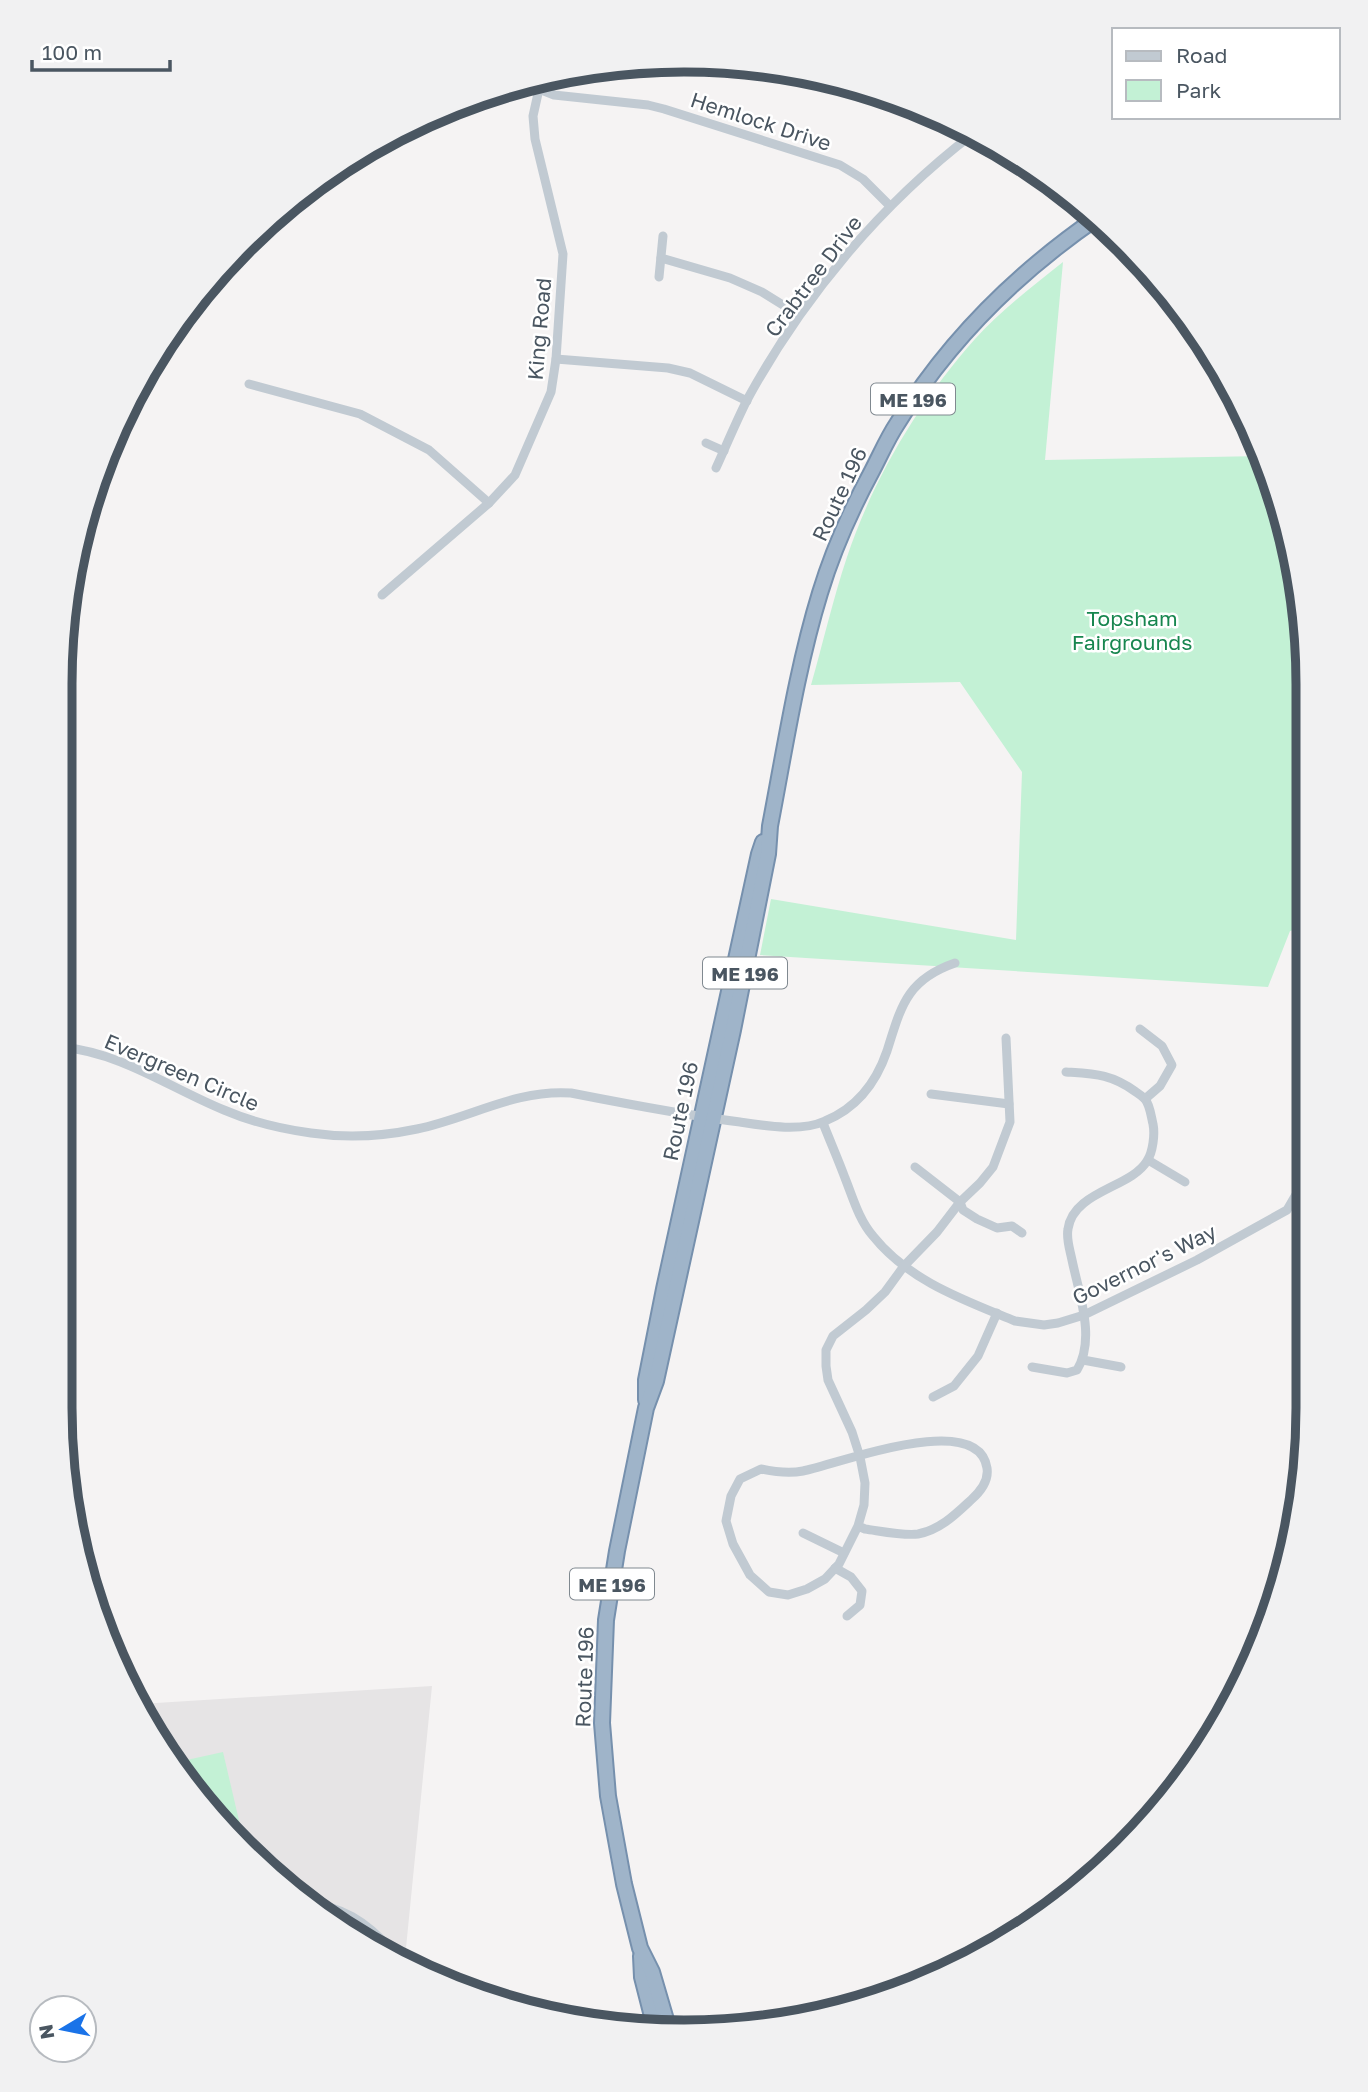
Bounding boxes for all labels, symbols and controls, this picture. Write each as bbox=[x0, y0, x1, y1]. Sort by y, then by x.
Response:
scale bar bbox=[32, 28, 170, 72]
legend bbox=[1112, 28, 1340, 119]
text: 100 m bbox=[42, 39, 102, 65]
text: Road bbox=[1176, 42, 1227, 68]
text: Park bbox=[1176, 77, 1222, 103]
street label: Hemlock Drive bbox=[687, 86, 835, 156]
street label: Crabtree Drive bbox=[759, 210, 867, 342]
street label: King Road bbox=[522, 277, 556, 381]
road number: ME 196 bbox=[871, 384, 955, 414]
street label: Route 196 bbox=[806, 443, 872, 545]
park label: Topsham Fairgrounds bbox=[1072, 605, 1192, 655]
road number: ME 196 bbox=[703, 958, 787, 988]
street label: Evergreen Circle bbox=[101, 1028, 263, 1116]
street label: Route 196 bbox=[657, 1059, 703, 1163]
street label: Governor's Way bbox=[1068, 1218, 1220, 1310]
road number: ME 196 bbox=[570, 1568, 654, 1600]
street label: Route 196 bbox=[569, 1626, 599, 1728]
north arrow bbox=[28, 1994, 98, 2064]
text: N bbox=[33, 2023, 58, 2041]

